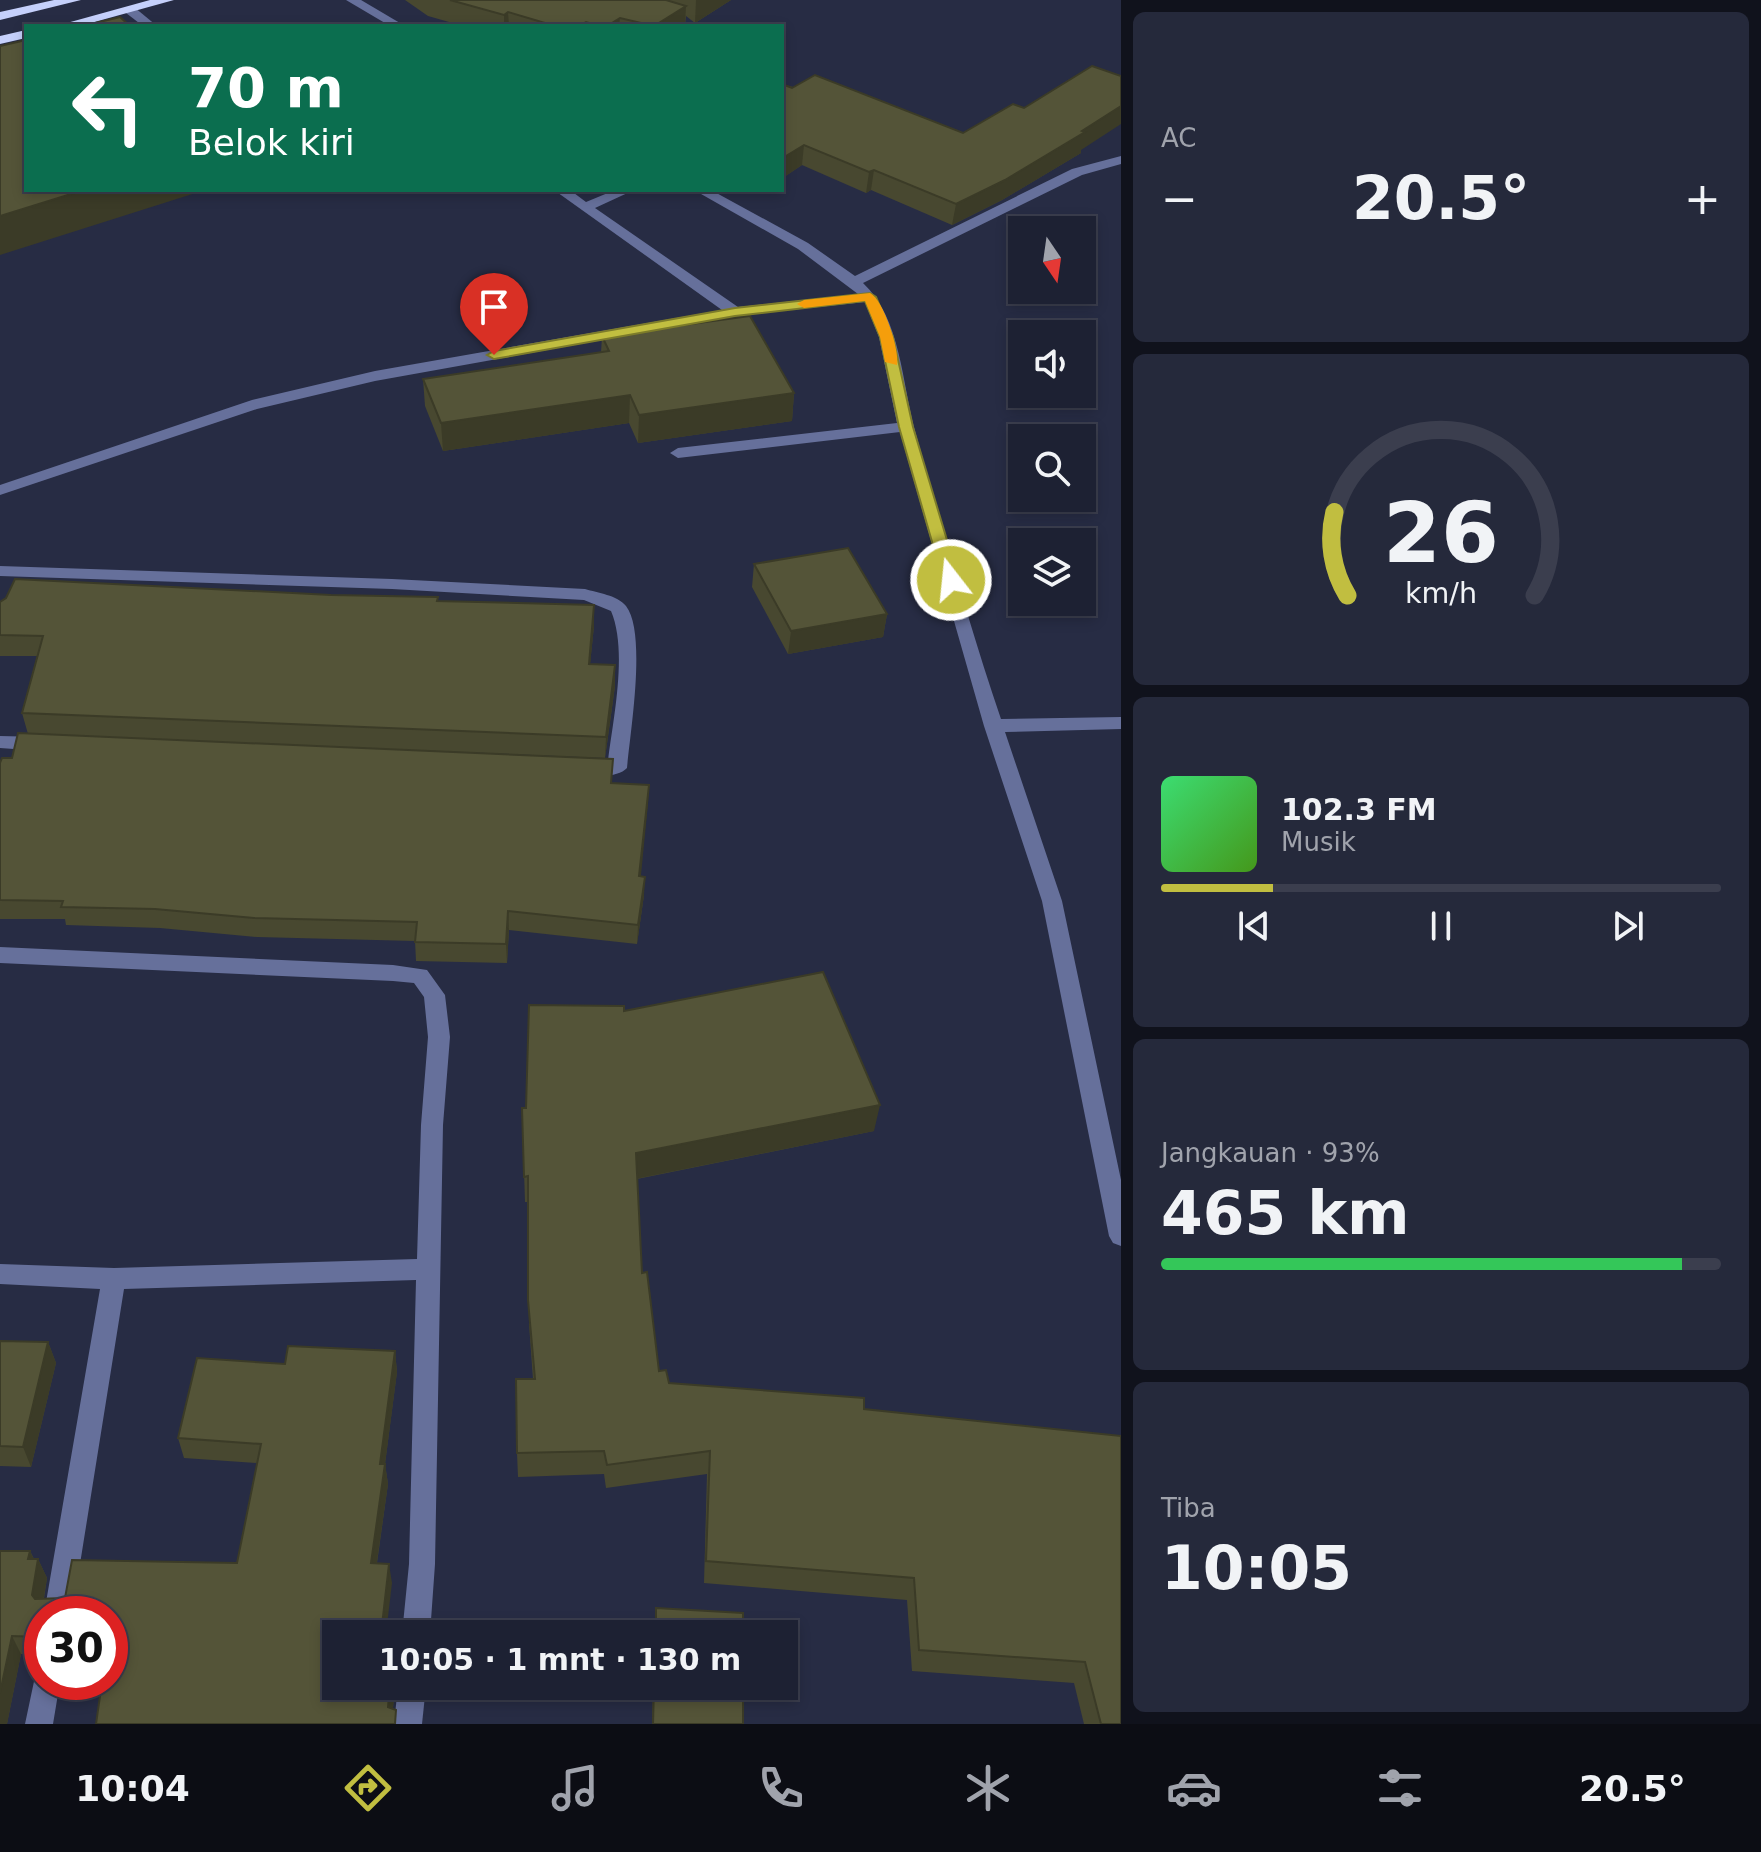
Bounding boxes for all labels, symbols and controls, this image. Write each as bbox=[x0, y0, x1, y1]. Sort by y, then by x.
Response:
text: 70 m bbox=[188, 55, 344, 120]
icon: left bbox=[56, 56, 160, 160]
text: Belok kiri bbox=[188, 122, 355, 163]
text: AC bbox=[1161, 123, 1196, 153]
text: 20.5° bbox=[1352, 163, 1530, 233]
text: − bbox=[1161, 173, 1198, 224]
text: + bbox=[1684, 173, 1721, 224]
north arrow bbox=[1008, 216, 1096, 304]
map controls bbox=[1008, 216, 1096, 616]
pin bbox=[460, 273, 528, 355]
icon: arrive bbox=[472, 285, 516, 329]
button: sound bbox=[1008, 320, 1096, 408]
button: search bbox=[1008, 424, 1096, 512]
text: 26 bbox=[1383, 484, 1499, 581]
button: layers bbox=[1008, 528, 1096, 616]
position arrow bbox=[909, 538, 993, 622]
text: km/h bbox=[1405, 576, 1477, 610]
text: 102.3 FM bbox=[1281, 792, 1437, 827]
text: Musik bbox=[1281, 827, 1356, 857]
icon: previous bbox=[1232, 904, 1276, 948]
icon: pause bbox=[1419, 904, 1463, 948]
icon: next bbox=[1606, 904, 1650, 948]
text: Jangkauan · 93% bbox=[1161, 1138, 1380, 1168]
text: 465 km bbox=[1161, 1178, 1410, 1248]
text: Tiba bbox=[1161, 1493, 1216, 1523]
text: 10:05 bbox=[1161, 1533, 1352, 1603]
speed limit sign: 30 bbox=[24, 1596, 128, 1700]
text: 10:05 · 1 mnt · 130 m bbox=[379, 1642, 741, 1677]
icon: directions bbox=[340, 1760, 396, 1816]
icon: music bbox=[547, 1760, 603, 1816]
icon: phone bbox=[753, 1760, 809, 1816]
icon: climate bbox=[960, 1760, 1016, 1816]
icon: car bbox=[1166, 1760, 1222, 1816]
icon: filters bbox=[1372, 1760, 1428, 1816]
text: 10:04 bbox=[75, 1768, 190, 1809]
text: 20.5° bbox=[1579, 1768, 1686, 1809]

